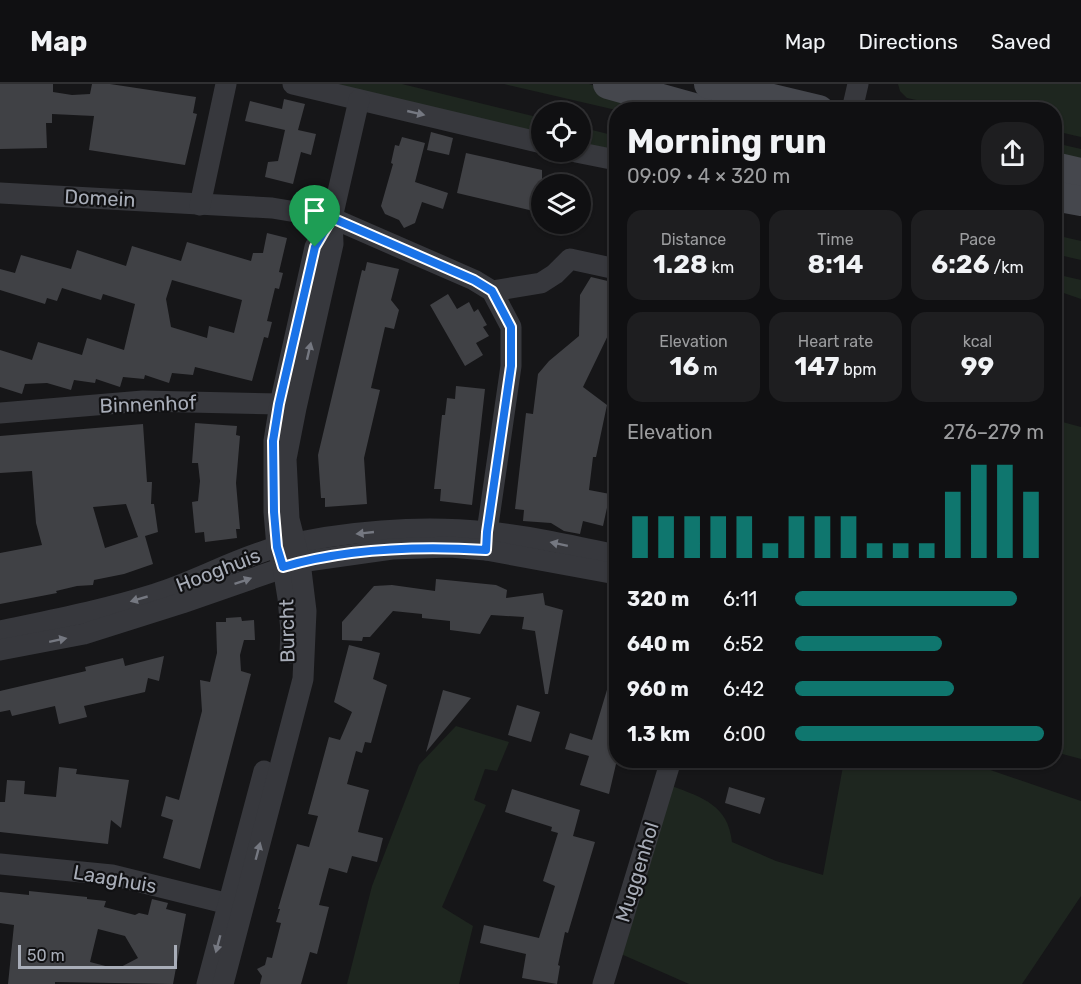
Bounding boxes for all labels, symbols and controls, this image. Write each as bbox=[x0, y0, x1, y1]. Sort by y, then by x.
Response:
text: Map bbox=[30, 25, 87, 58]
text: Map bbox=[785, 29, 826, 54]
text: Directions bbox=[859, 29, 958, 54]
text: Saved bbox=[991, 29, 1051, 54]
map controls bbox=[531, 102, 591, 234]
button: locate bbox=[531, 102, 591, 162]
one-way arrow bbox=[407, 109, 425, 119]
text: Morning run bbox=[627, 122, 827, 161]
button: share bbox=[981, 122, 1044, 185]
text: 09:09 · 4 × 320 m bbox=[627, 164, 790, 188]
button: layers bbox=[531, 174, 591, 234]
street label: Domein bbox=[64, 184, 136, 212]
pin bbox=[289, 185, 340, 247]
icon: arrive bbox=[298, 194, 331, 227]
text: Distance bbox=[661, 230, 726, 249]
text: Time bbox=[817, 230, 854, 249]
text: Pace bbox=[959, 230, 996, 249]
text: 1.28 bbox=[653, 249, 708, 280]
text: 8:14 bbox=[808, 249, 863, 280]
text: 6:26 bbox=[931, 249, 990, 280]
text: km bbox=[708, 258, 734, 277]
text: /km bbox=[990, 258, 1024, 277]
text: Elevation bbox=[659, 332, 728, 351]
text: Heart rate bbox=[798, 332, 873, 351]
text: kcal bbox=[963, 332, 992, 351]
one-way arrow bbox=[304, 341, 314, 360]
text: 16 bbox=[669, 351, 699, 382]
text: 147 bbox=[794, 351, 839, 382]
text: 99 bbox=[961, 351, 994, 382]
text: m bbox=[699, 360, 718, 379]
text: bpm bbox=[839, 360, 877, 379]
street label: Binnenhof bbox=[99, 390, 197, 418]
text: Elevation bbox=[627, 420, 713, 444]
text: 276–279 m bbox=[943, 420, 1044, 444]
one-way arrow bbox=[356, 528, 375, 538]
one-way arrow bbox=[550, 538, 569, 548]
street label: Hooghuis bbox=[172, 543, 264, 597]
one-way arrow bbox=[234, 576, 252, 585]
text: 320 m bbox=[627, 587, 689, 611]
text: 6:11 bbox=[723, 587, 757, 611]
one-way arrow bbox=[130, 595, 148, 604]
street label: Burcht bbox=[274, 599, 300, 663]
text: 640 m bbox=[627, 632, 690, 656]
text: 6:52 bbox=[723, 632, 764, 656]
one-way arrow bbox=[48, 634, 67, 644]
text: 960 m bbox=[627, 677, 689, 701]
text: 6:42 bbox=[723, 677, 764, 701]
text: 1.3 km bbox=[627, 722, 690, 746]
text: 6:00 bbox=[723, 722, 766, 746]
street label: Muggenhol bbox=[610, 819, 664, 925]
one-way arrow bbox=[254, 842, 263, 860]
street label: Laaghuis bbox=[71, 860, 159, 898]
one-way arrow bbox=[212, 935, 222, 953]
scale bar bbox=[18, 942, 177, 970]
text: 50 m bbox=[27, 946, 65, 965]

